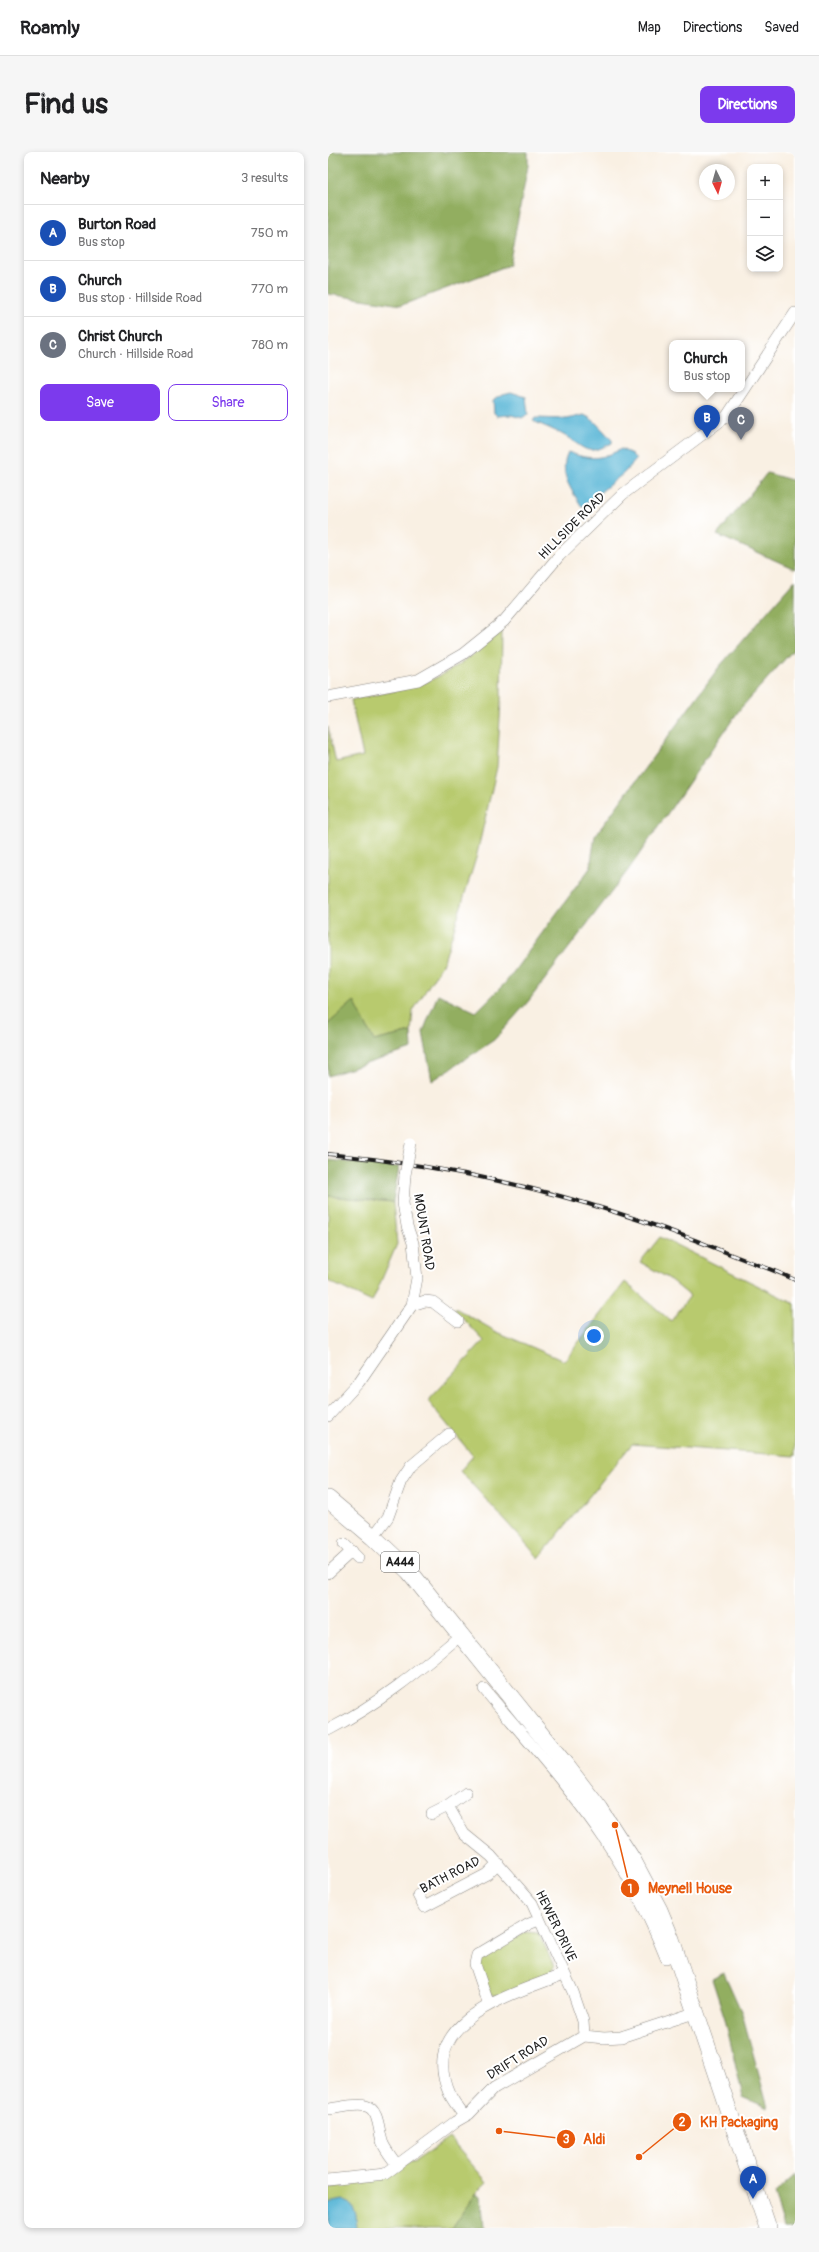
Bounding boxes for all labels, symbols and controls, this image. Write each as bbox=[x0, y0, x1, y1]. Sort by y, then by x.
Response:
text: Roamly bbox=[20, 16, 80, 40]
text: Map bbox=[638, 19, 661, 36]
text: Directions bbox=[683, 19, 742, 36]
text: Saved bbox=[764, 19, 799, 36]
button: Directions bbox=[700, 86, 795, 123]
text: Find us bbox=[24, 87, 108, 122]
north arrow bbox=[699, 164, 735, 200]
map controls bbox=[747, 164, 783, 272]
button: + bbox=[747, 164, 783, 200]
text: Nearby bbox=[40, 168, 89, 189]
text: 3 results bbox=[241, 170, 288, 186]
button: − bbox=[747, 200, 783, 236]
text: Burton Road bbox=[78, 215, 156, 234]
text: A bbox=[49, 225, 57, 241]
text: 750 m bbox=[251, 225, 288, 241]
text: Bus stop bbox=[78, 234, 125, 250]
button: layers bbox=[747, 236, 783, 272]
text: Church bbox=[78, 271, 122, 290]
text: B bbox=[49, 281, 57, 297]
text: 770 m bbox=[251, 281, 288, 297]
text: Bus stop · Hillside Road bbox=[78, 290, 202, 306]
text: Christ Church bbox=[78, 327, 162, 346]
text: C bbox=[49, 337, 57, 353]
text: 780 m bbox=[251, 337, 288, 353]
popup bbox=[669, 340, 745, 392]
text: Church · Hillside Road bbox=[78, 346, 193, 362]
text: Church bbox=[684, 349, 727, 368]
text: Bus stop bbox=[684, 368, 730, 384]
button: Save bbox=[40, 384, 160, 421]
button: Share bbox=[168, 384, 288, 421]
pin: B bbox=[694, 405, 720, 438]
pin: C bbox=[728, 407, 754, 440]
street label: HILLSIDE ROAD bbox=[535, 489, 609, 563]
street label: MOUNT ROAD bbox=[410, 1193, 438, 1271]
your location bbox=[584, 1326, 604, 1346]
road number: A444 bbox=[381, 1552, 419, 1572]
street label: BATH ROAD bbox=[417, 1853, 483, 1897]
callout: Meynell House bbox=[620, 1875, 741, 1901]
text: Meynell House bbox=[648, 1880, 733, 1897]
text: 1 bbox=[628, 1882, 632, 1897]
street label: HEWER DRIVE bbox=[532, 1888, 580, 1964]
street label: DRIFT ROAD bbox=[484, 2033, 552, 2083]
callout: KH Packaging bbox=[672, 2109, 786, 2135]
text: KH Packaging bbox=[700, 2114, 778, 2131]
text: 2 bbox=[679, 2115, 686, 2130]
callout: Aldi bbox=[556, 2126, 613, 2152]
text: Aldi bbox=[583, 2131, 605, 2148]
text: 3 bbox=[563, 2132, 570, 2147]
pin: A bbox=[740, 2166, 766, 2199]

